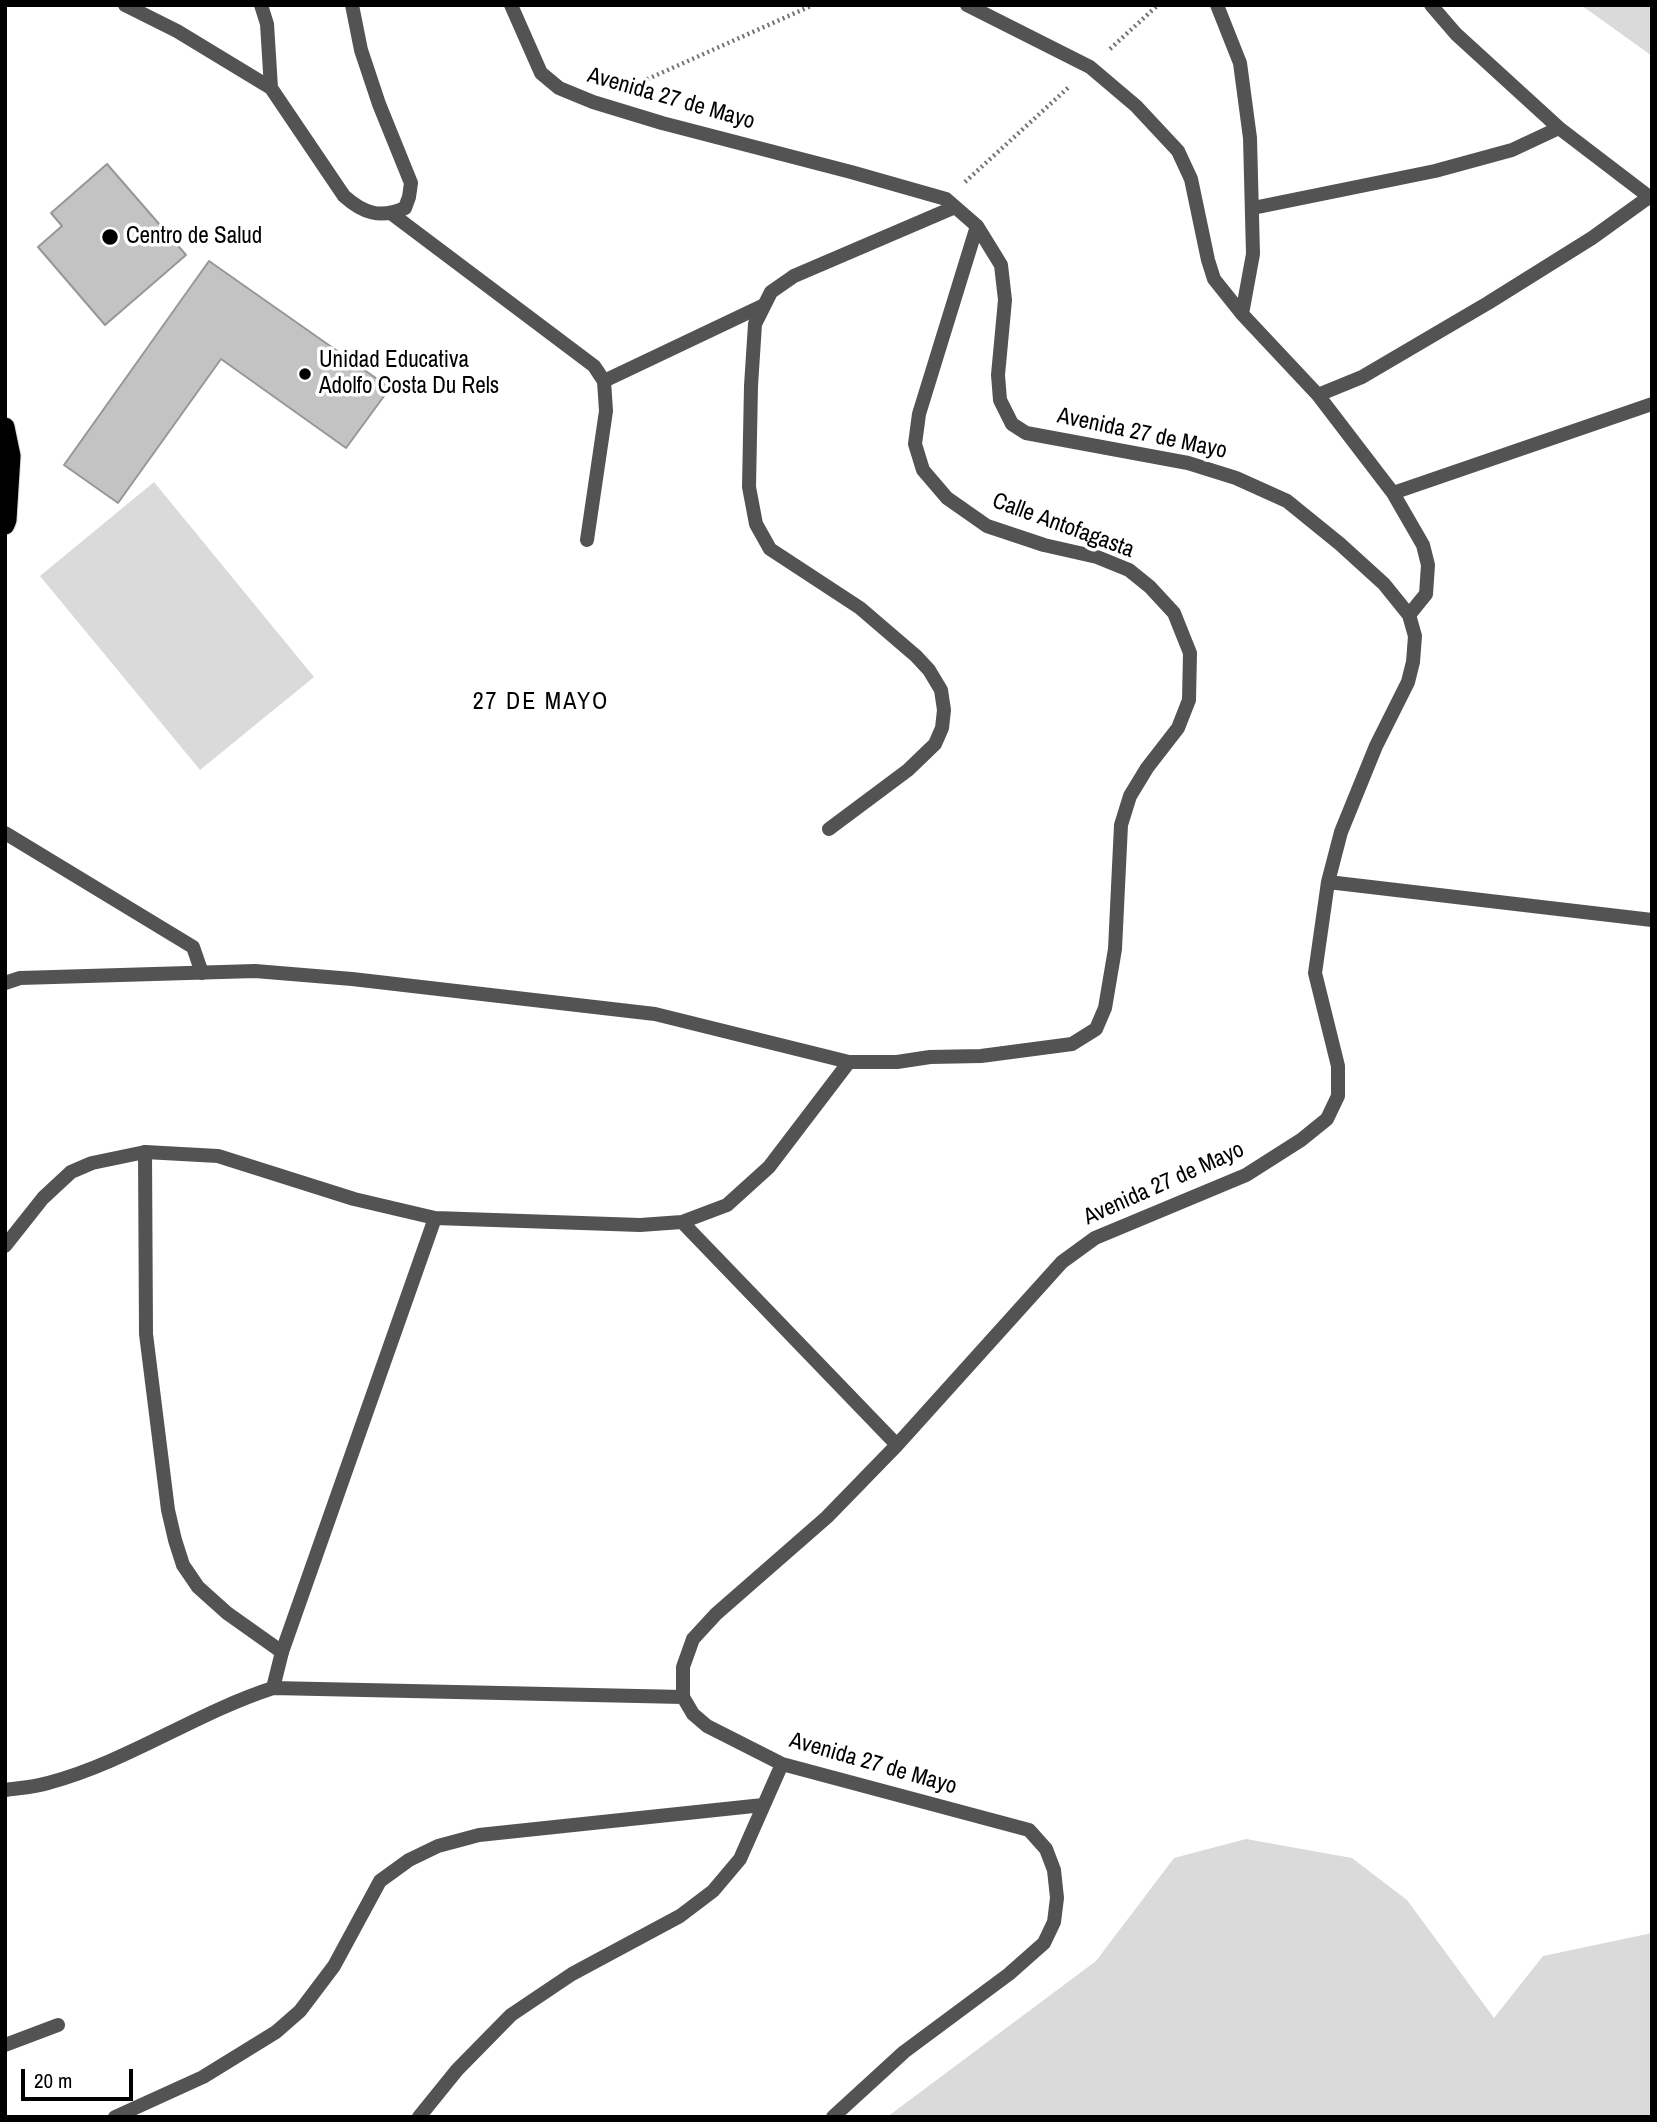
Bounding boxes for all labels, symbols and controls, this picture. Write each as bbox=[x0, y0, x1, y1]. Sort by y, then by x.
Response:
street label: Avenida 27 de Mayo bbox=[584, 62, 758, 136]
place label: Centro de Salud bbox=[126, 223, 262, 251]
marker: Centro de Salud bbox=[100, 227, 120, 247]
place label: Unidad Educativa Adolfo Costa Du Rels bbox=[319, 347, 499, 401]
marker: Unidad Educativa Adolfo Costa Du Rels bbox=[297, 366, 313, 382]
street label: Avenida 27 de Mayo bbox=[1055, 403, 1229, 465]
street label: Calle Antofagasta bbox=[988, 488, 1138, 564]
district label: 27 DE MAYO bbox=[474, 689, 608, 717]
street label: Avenida 27 de Mayo bbox=[1080, 1136, 1248, 1232]
street label: Avenida 27 de Mayo bbox=[786, 1727, 960, 1801]
scale bar bbox=[24, 2056, 136, 2100]
text: 20 m bbox=[34, 2066, 72, 2095]

